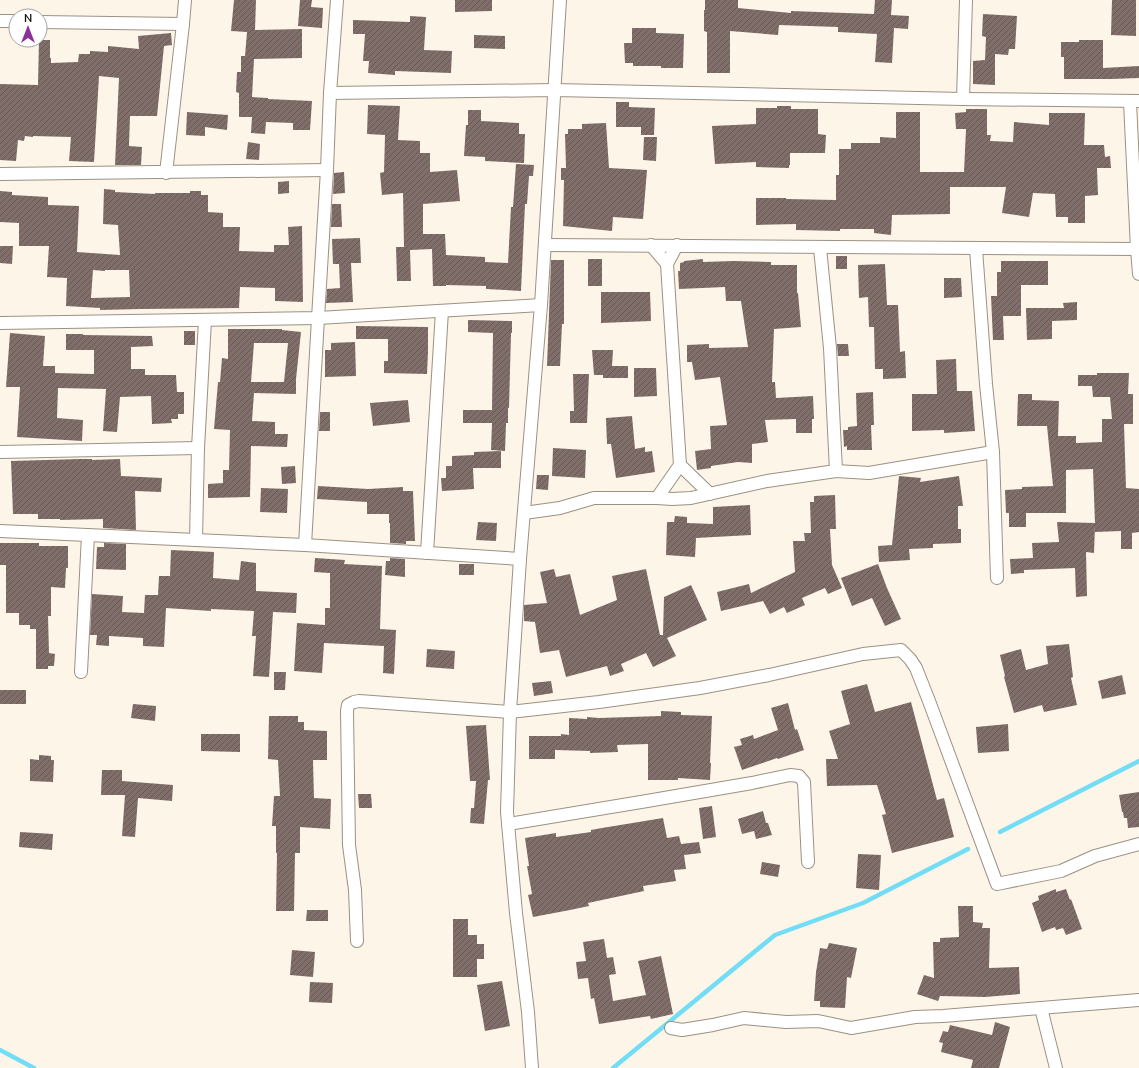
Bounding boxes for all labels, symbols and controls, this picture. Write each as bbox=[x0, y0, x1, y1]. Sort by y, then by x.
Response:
north arrow bbox=[8, 8, 48, 48]
text: N bbox=[24, 11, 32, 26]

